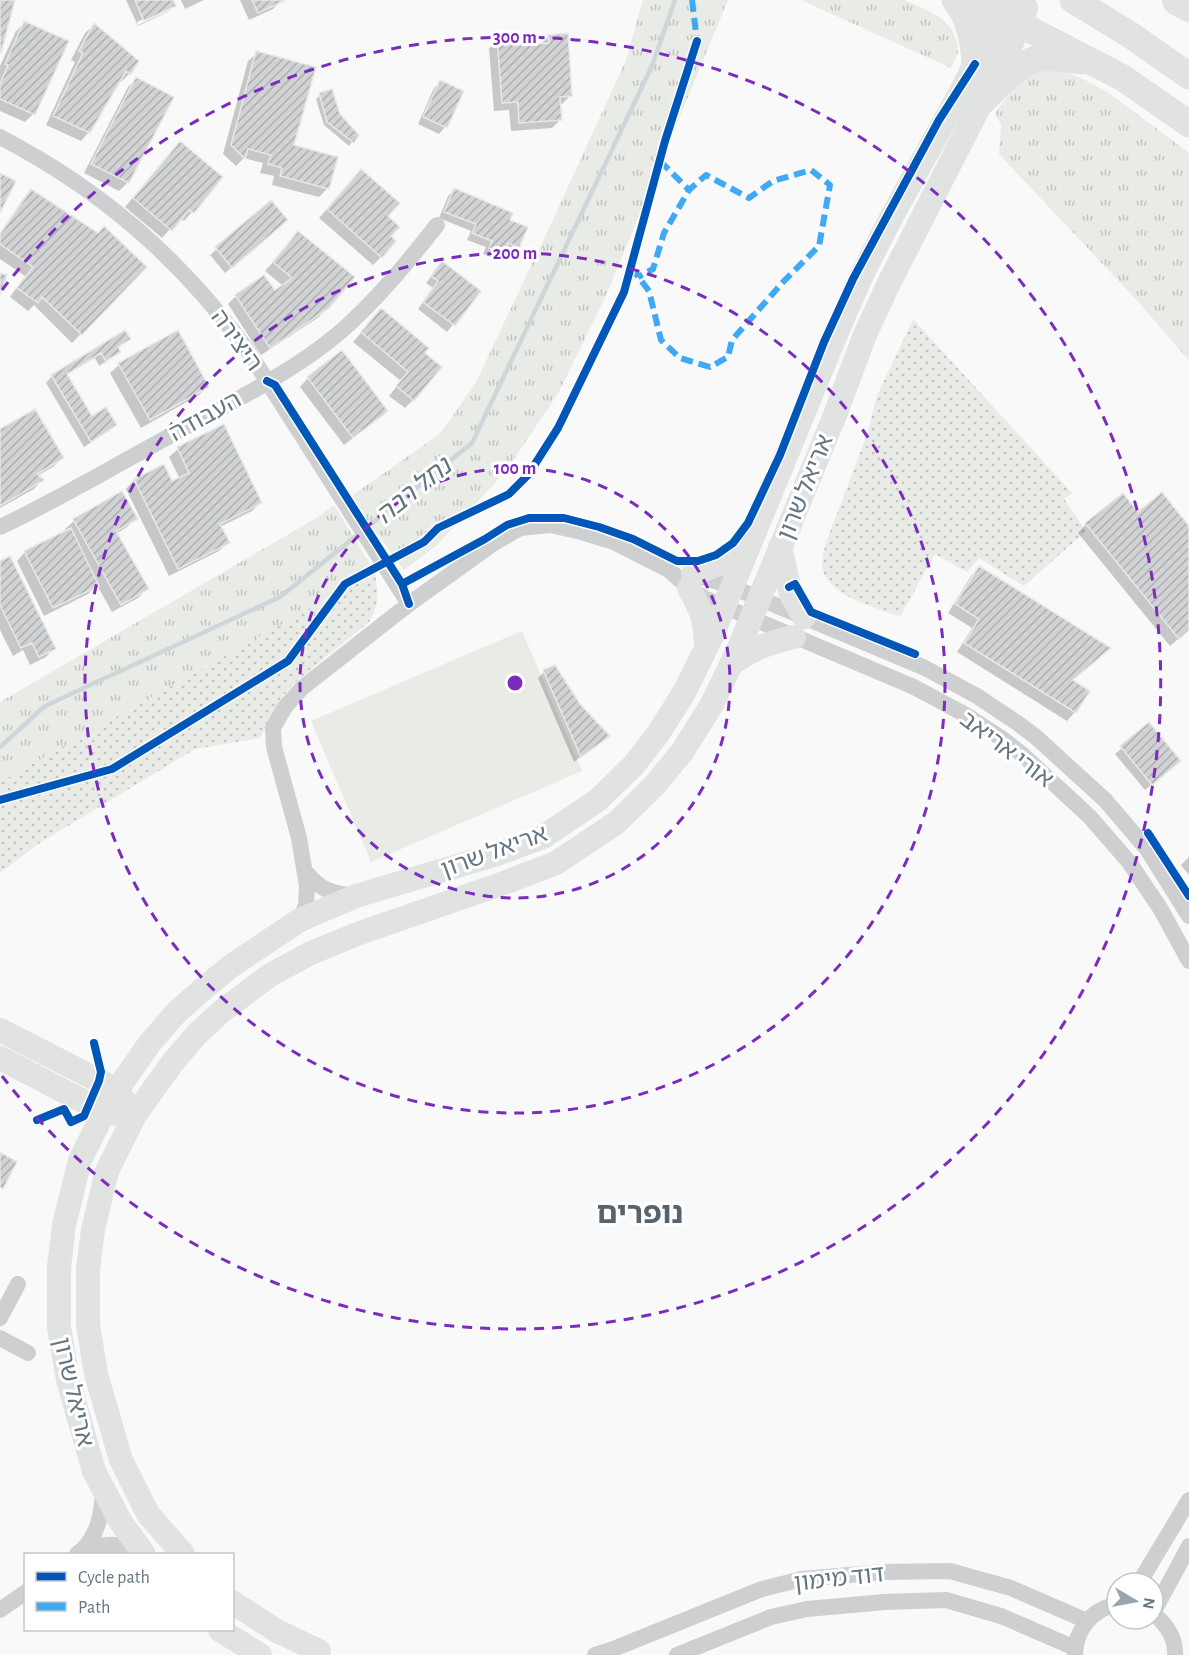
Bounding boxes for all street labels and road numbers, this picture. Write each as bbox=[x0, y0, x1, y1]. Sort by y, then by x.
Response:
street label: היצירה bbox=[206, 306, 266, 376]
street label: העבודה bbox=[166, 388, 245, 446]
street label: אריאל שרון bbox=[774, 431, 838, 543]
street label: אורי אריאב bbox=[955, 707, 1057, 792]
street label: אריאל שרון bbox=[438, 822, 551, 882]
street label: אריאל שרון bbox=[49, 1335, 97, 1449]
street label: דוד מימון bbox=[793, 1562, 886, 1596]

